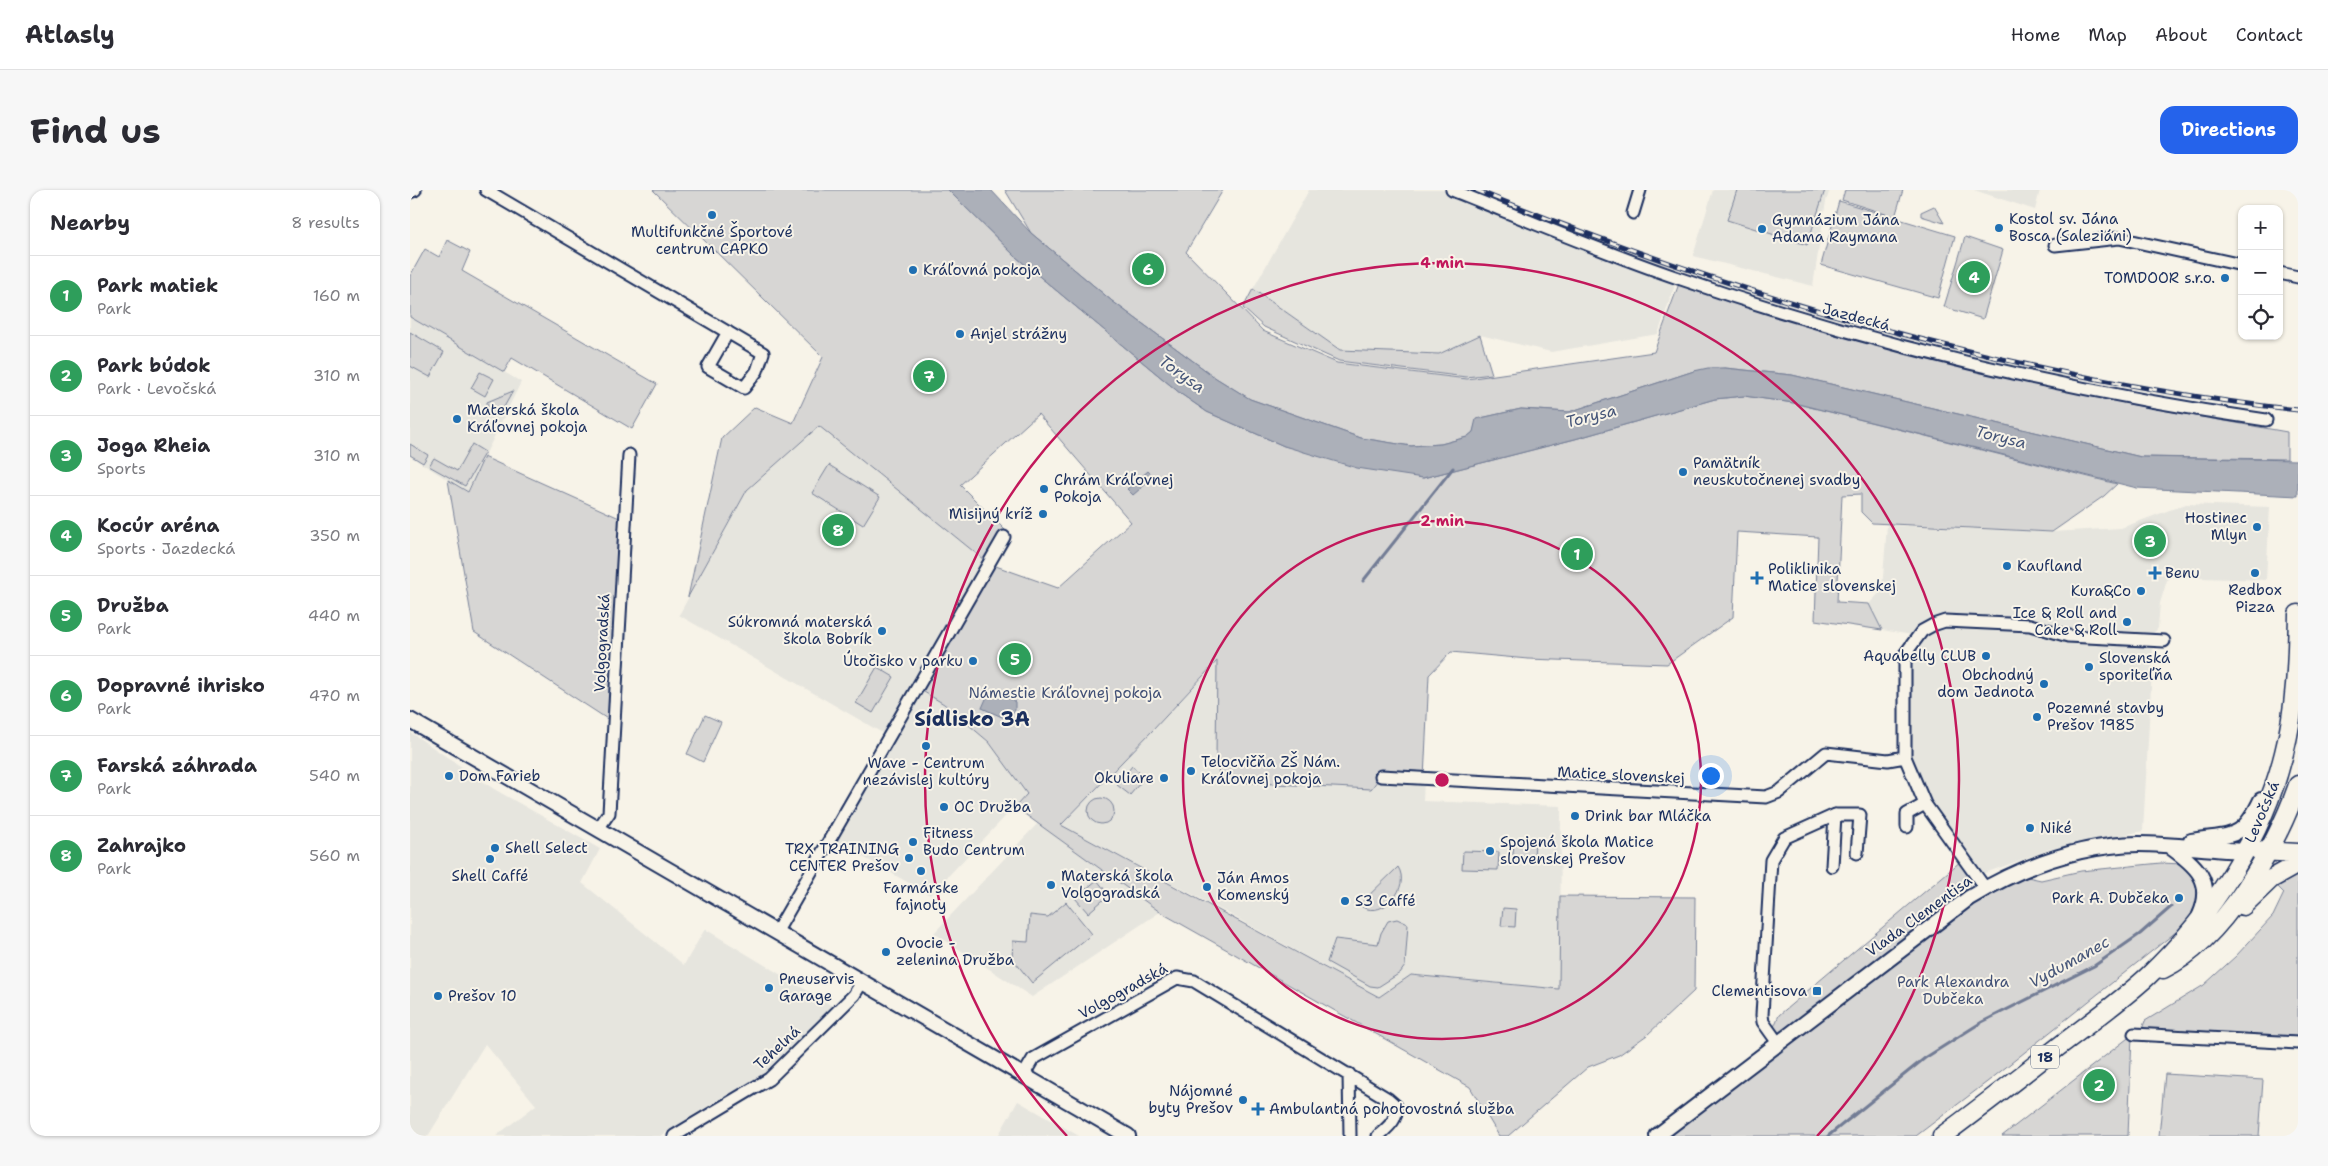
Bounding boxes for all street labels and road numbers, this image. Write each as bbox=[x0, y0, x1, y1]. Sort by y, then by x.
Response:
street label: Jazdecká bbox=[1820, 298, 1893, 336]
street label: Volgogradská bbox=[589, 592, 615, 693]
street label: Matice slovenskej bbox=[1557, 762, 1685, 788]
street label: Levočská bbox=[2240, 777, 2284, 846]
street label: Vlada Clementisa bbox=[1862, 870, 1977, 961]
street label: Volgogradská bbox=[1075, 958, 1172, 1024]
street label: Tehelná bbox=[750, 1021, 805, 1074]
road number: 18 bbox=[2031, 1046, 2059, 1069]

